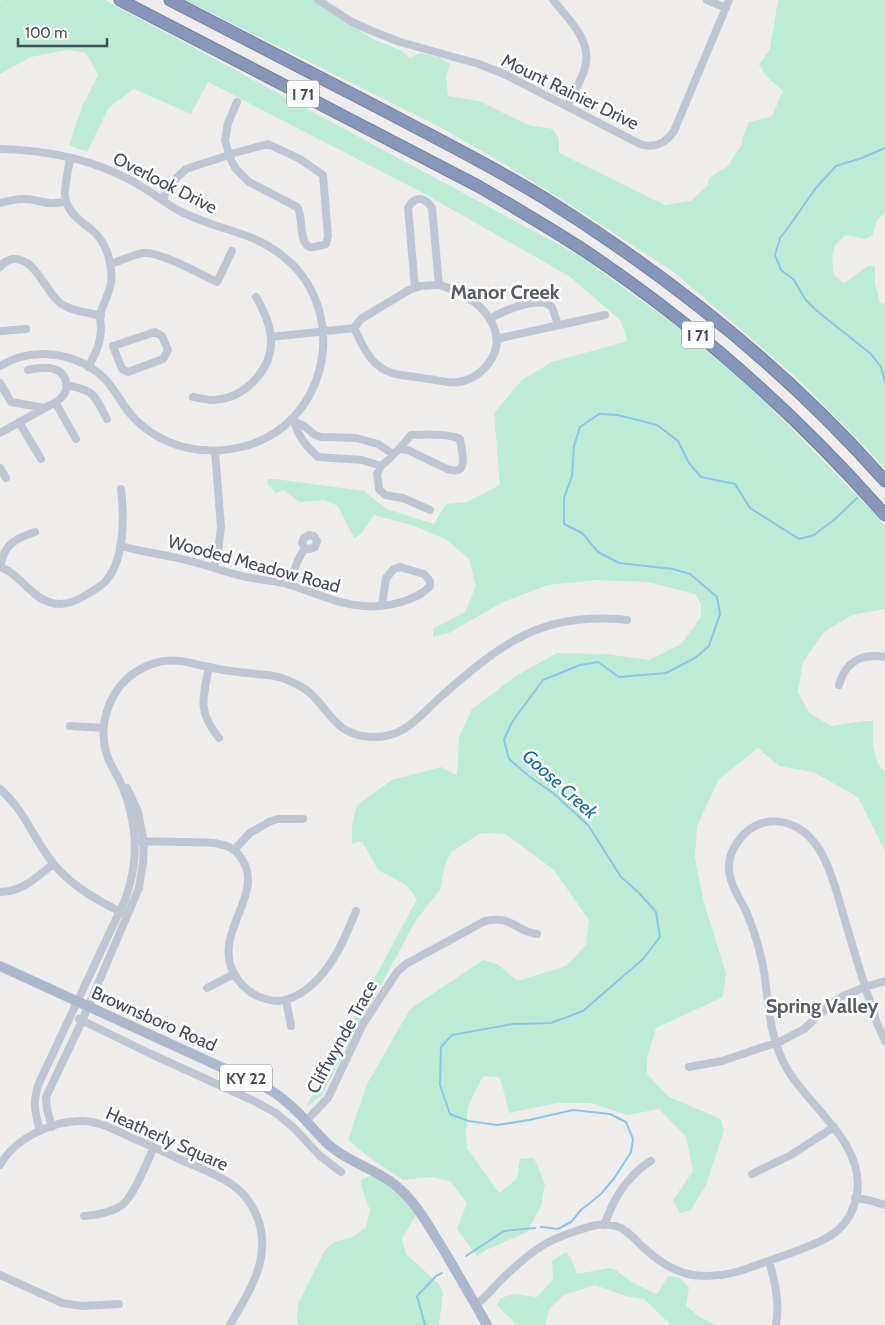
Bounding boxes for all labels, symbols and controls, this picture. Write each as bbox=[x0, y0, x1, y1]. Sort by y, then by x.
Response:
scale bar bbox=[18, 15, 106, 47]
text: 100 m bbox=[25, 24, 67, 42]
street label: Mount Rainier Drive bbox=[498, 49, 642, 135]
road number: I 71 bbox=[287, 80, 319, 108]
street label: Overlook Drive bbox=[109, 147, 221, 219]
district label: Manor Creek bbox=[451, 280, 560, 304]
road number: I 71 bbox=[682, 322, 714, 348]
street label: Wooded Meadow Road bbox=[165, 530, 343, 598]
water label: Goose Creek bbox=[518, 744, 603, 824]
street label: Cliffwynde Trace bbox=[302, 977, 382, 1097]
street label: Brownsboro Road bbox=[88, 982, 220, 1056]
district label: Spring Valley bbox=[766, 994, 879, 1018]
road number: KY 22 bbox=[220, 1064, 272, 1092]
street label: Heatherly Square bbox=[103, 1102, 231, 1176]

